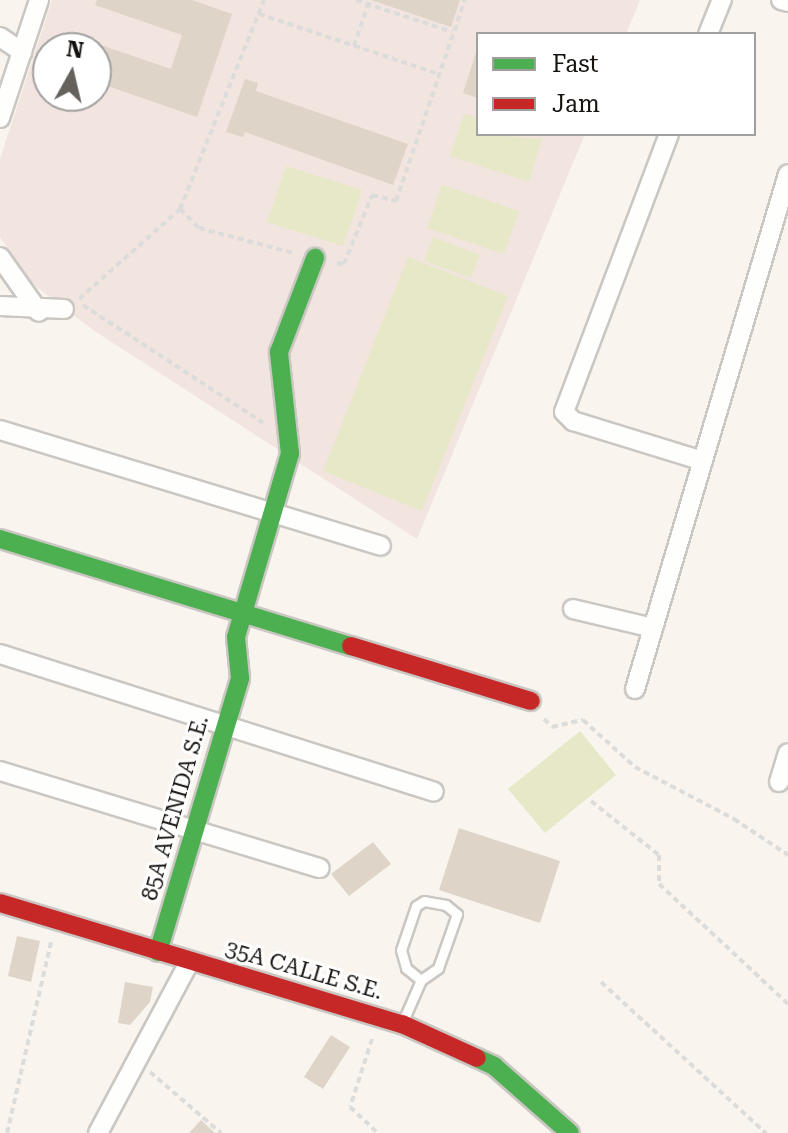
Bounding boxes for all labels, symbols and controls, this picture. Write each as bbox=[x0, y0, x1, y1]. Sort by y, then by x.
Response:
north arrow bbox=[32, 32, 112, 112]
legend bbox=[476, 32, 756, 136]
text: N bbox=[65, 36, 85, 63]
text: Fast bbox=[552, 50, 599, 78]
text: Jam bbox=[552, 90, 600, 118]
street label: 85A AVENIDA S.E. bbox=[136, 712, 214, 904]
street label: 35A CALLE S.E. bbox=[222, 935, 386, 1005]

